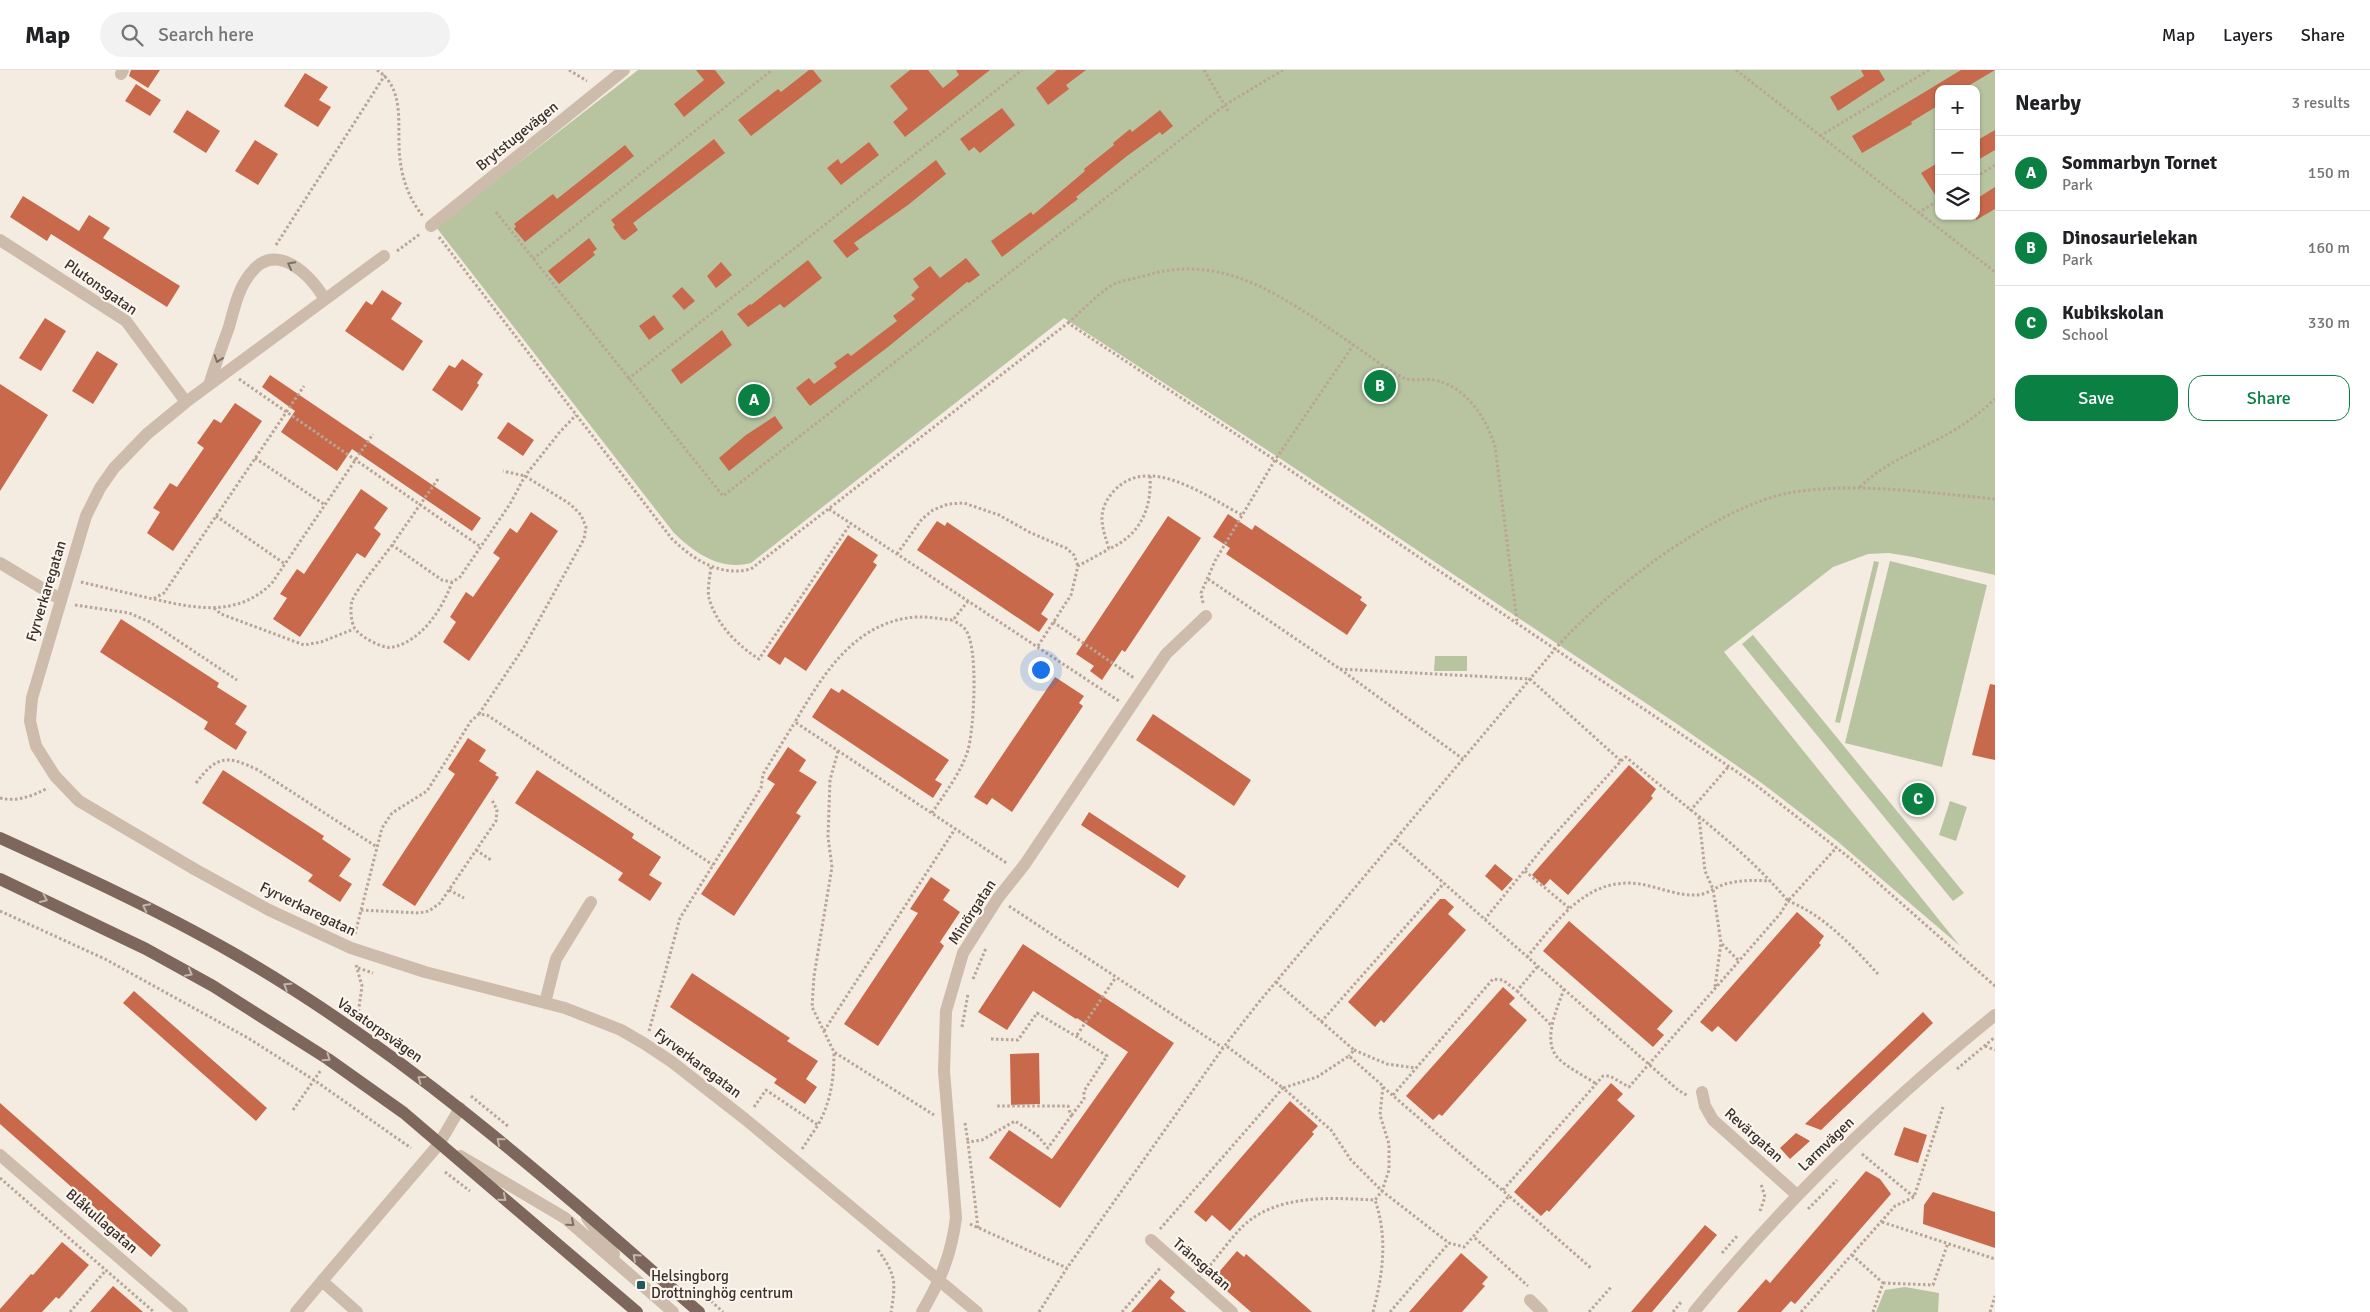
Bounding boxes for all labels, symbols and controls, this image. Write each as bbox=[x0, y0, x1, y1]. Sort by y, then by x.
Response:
search box bbox=[100, 12, 450, 57]
text: Map bbox=[25, 20, 70, 50]
icon: search bbox=[118, 21, 146, 49]
text: Search here bbox=[158, 23, 254, 47]
text: Map bbox=[2162, 24, 2195, 46]
text: Layers bbox=[2223, 24, 2273, 46]
text: Share bbox=[2301, 24, 2345, 46]
map controls bbox=[1935, 85, 1980, 220]
button: + bbox=[1935, 85, 1980, 130]
text: Nearby bbox=[2015, 90, 2081, 116]
text: 3 results bbox=[2291, 93, 2350, 113]
street label: Brytstugevägen bbox=[472, 97, 562, 175]
button: − bbox=[1935, 130, 1980, 175]
text: Sommarbyn Tornet bbox=[2062, 151, 2217, 175]
text: A bbox=[2026, 163, 2036, 183]
text: 150 m bbox=[2308, 163, 2350, 183]
button: layers bbox=[1935, 175, 1980, 220]
text: Park bbox=[2062, 175, 2093, 195]
text: Dinosaurielekan bbox=[2062, 226, 2198, 250]
text: B bbox=[2026, 238, 2036, 258]
text: 160 m bbox=[2308, 238, 2350, 258]
text: Park bbox=[2062, 250, 2093, 270]
street label: Plutonsgatan bbox=[61, 255, 141, 319]
one-way arrow bbox=[288, 261, 297, 271]
text: Kubikskolan bbox=[2062, 301, 2164, 325]
text: C bbox=[2026, 313, 2036, 333]
text: 330 m bbox=[2308, 313, 2350, 333]
text: School bbox=[2062, 325, 2108, 345]
one-way arrow bbox=[213, 354, 223, 363]
pin: B bbox=[1364, 367, 1396, 405]
button: Save bbox=[2015, 375, 2178, 421]
button: Share bbox=[2188, 375, 2350, 421]
pin: A bbox=[738, 381, 770, 419]
street label: Fyrverkaregatan bbox=[22, 538, 70, 644]
your location bbox=[1028, 657, 1054, 683]
pin: C bbox=[1902, 780, 1934, 818]
street label: Minörgatan bbox=[944, 876, 1000, 948]
street label: Fyrverkaregatan bbox=[257, 878, 359, 940]
one-way arrow bbox=[39, 893, 48, 904]
one-way arrow bbox=[142, 903, 151, 913]
one-way arrow bbox=[184, 967, 193, 977]
one-way arrow bbox=[283, 983, 292, 993]
street label: Vasatorpsvägen bbox=[334, 994, 426, 1066]
street label: Fyrverkaregatan bbox=[651, 1024, 745, 1102]
one-way arrow bbox=[322, 1052, 331, 1062]
one-way arrow bbox=[418, 1076, 427, 1084]
street label: Revärgatan bbox=[1721, 1104, 1787, 1166]
street label: Larmvägen bbox=[1794, 1113, 1858, 1175]
one-way arrow bbox=[497, 1138, 506, 1146]
street label: Blåkullagatan bbox=[62, 1185, 142, 1257]
one-way arrow bbox=[498, 1192, 507, 1201]
one-way arrow bbox=[565, 1217, 574, 1226]
street label: Tränsgatan bbox=[1169, 1234, 1235, 1294]
one-way arrow bbox=[632, 1253, 641, 1262]
place label: Helsingborg Drottninghög centrum bbox=[651, 1267, 793, 1302]
marker: Helsingborg Drottninghög centrum bbox=[635, 1279, 647, 1291]

